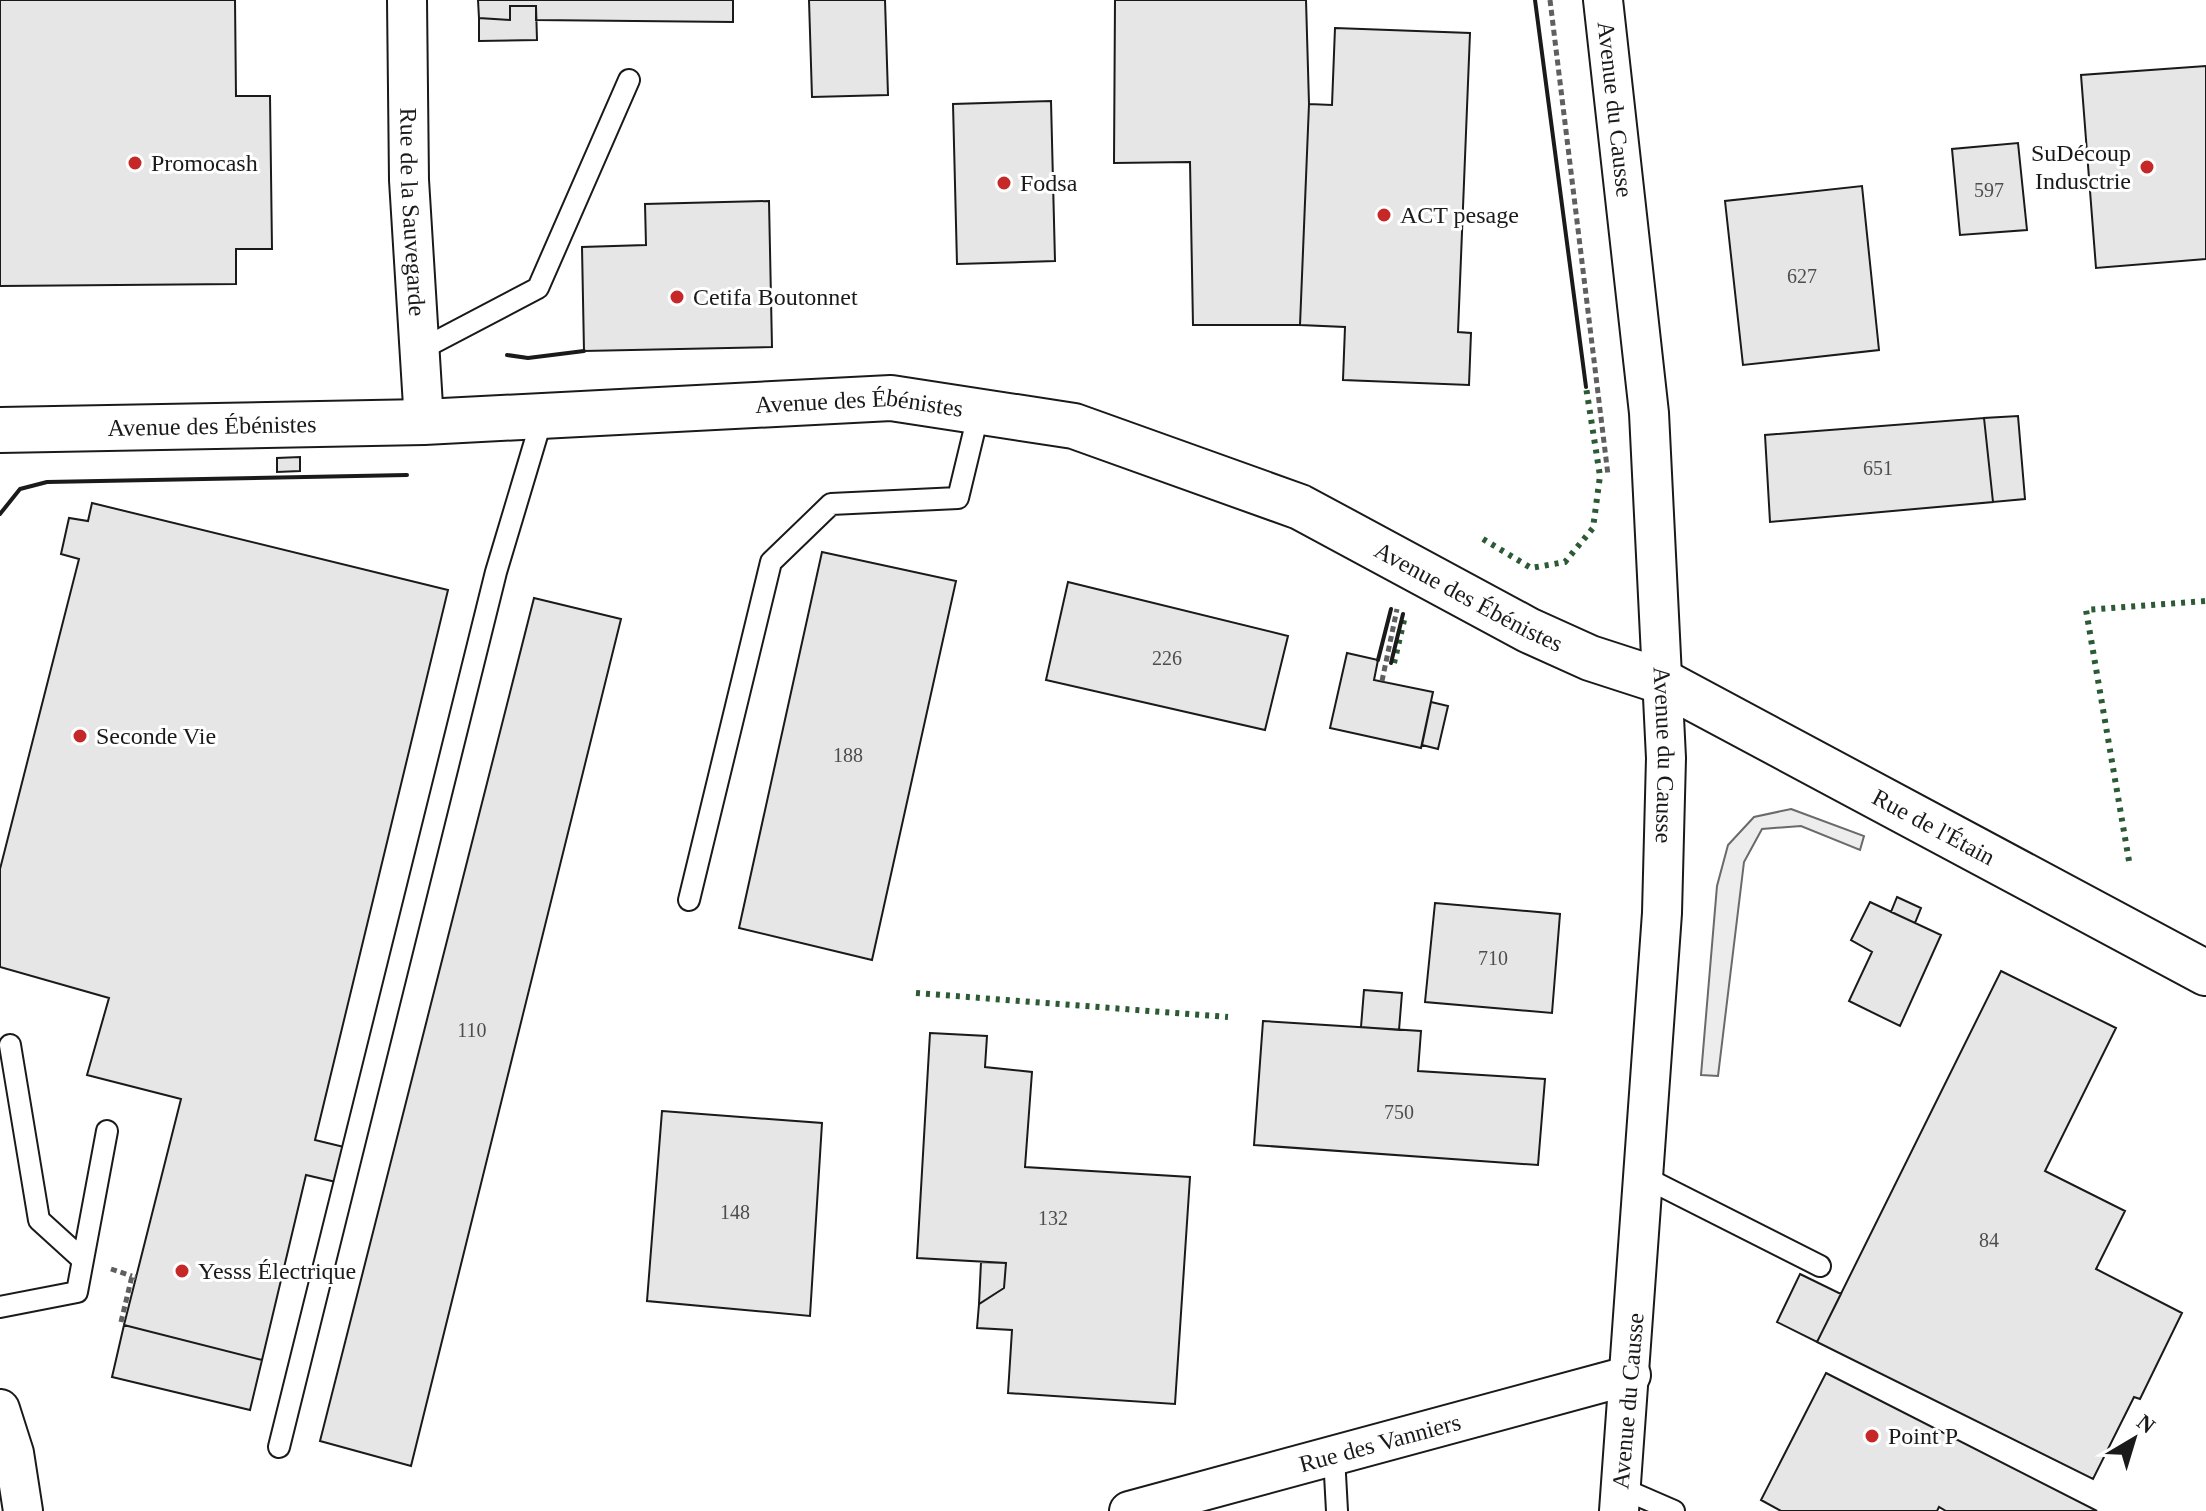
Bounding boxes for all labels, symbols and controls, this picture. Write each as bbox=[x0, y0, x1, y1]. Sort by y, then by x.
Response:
street label: Avenue du Causse bbox=[1592, 20, 1638, 199]
street label: Rue de la Sauvegarde bbox=[395, 108, 430, 317]
place label: SuDécoup Indusctrie bbox=[2031, 140, 2131, 194]
place label: Promocash bbox=[151, 150, 258, 176]
marker: Promocash bbox=[126, 154, 144, 172]
marker: SuDécoup Indusctrie bbox=[2138, 158, 2156, 176]
place label: Fodsa bbox=[1020, 170, 1078, 196]
marker: Fodsa bbox=[995, 174, 1013, 192]
house number: 597 bbox=[1974, 179, 2004, 201]
place label: ACT pesage bbox=[1400, 202, 1519, 228]
marker: ACT pesage bbox=[1375, 206, 1393, 224]
house number: 627 bbox=[1787, 265, 1817, 287]
place label: Cetifa Boutonnet bbox=[693, 284, 858, 310]
marker: Cetifa Boutonnet bbox=[668, 288, 686, 306]
street label: Avenue des Ébénistes bbox=[754, 384, 965, 422]
street label: Avenue des Ébénistes bbox=[107, 411, 317, 441]
house number: 651 bbox=[1863, 457, 1893, 479]
street label: Avenue des Ébénistes bbox=[1370, 537, 1567, 657]
house number: 226 bbox=[1152, 647, 1182, 669]
street label: Avenue du Causse bbox=[1649, 666, 1679, 844]
place label: Seconde Vie bbox=[96, 723, 216, 749]
marker: Seconde Vie bbox=[71, 727, 89, 745]
house number: 188 bbox=[833, 744, 863, 766]
street label: Rue de l'Étain bbox=[1868, 784, 1999, 870]
house number: 710 bbox=[1478, 947, 1508, 969]
house number: 110 bbox=[457, 1019, 487, 1041]
house number: 750 bbox=[1384, 1101, 1414, 1123]
house number: 148 bbox=[720, 1201, 750, 1223]
house number: 132 bbox=[1038, 1207, 1068, 1229]
house number: 84 bbox=[1979, 1229, 1999, 1251]
place label: Yesss Électrique bbox=[198, 1258, 356, 1284]
marker: Yesss Électrique bbox=[173, 1262, 191, 1280]
street label: Avenue du Causse bbox=[1607, 1312, 1649, 1490]
north arrow bbox=[2094, 1399, 2174, 1479]
street label: Rue des Vanniers bbox=[1296, 1409, 1464, 1477]
text: N bbox=[2132, 1409, 2160, 1438]
place label: Point P bbox=[1888, 1423, 1958, 1449]
marker: Point P bbox=[1863, 1427, 1881, 1445]

